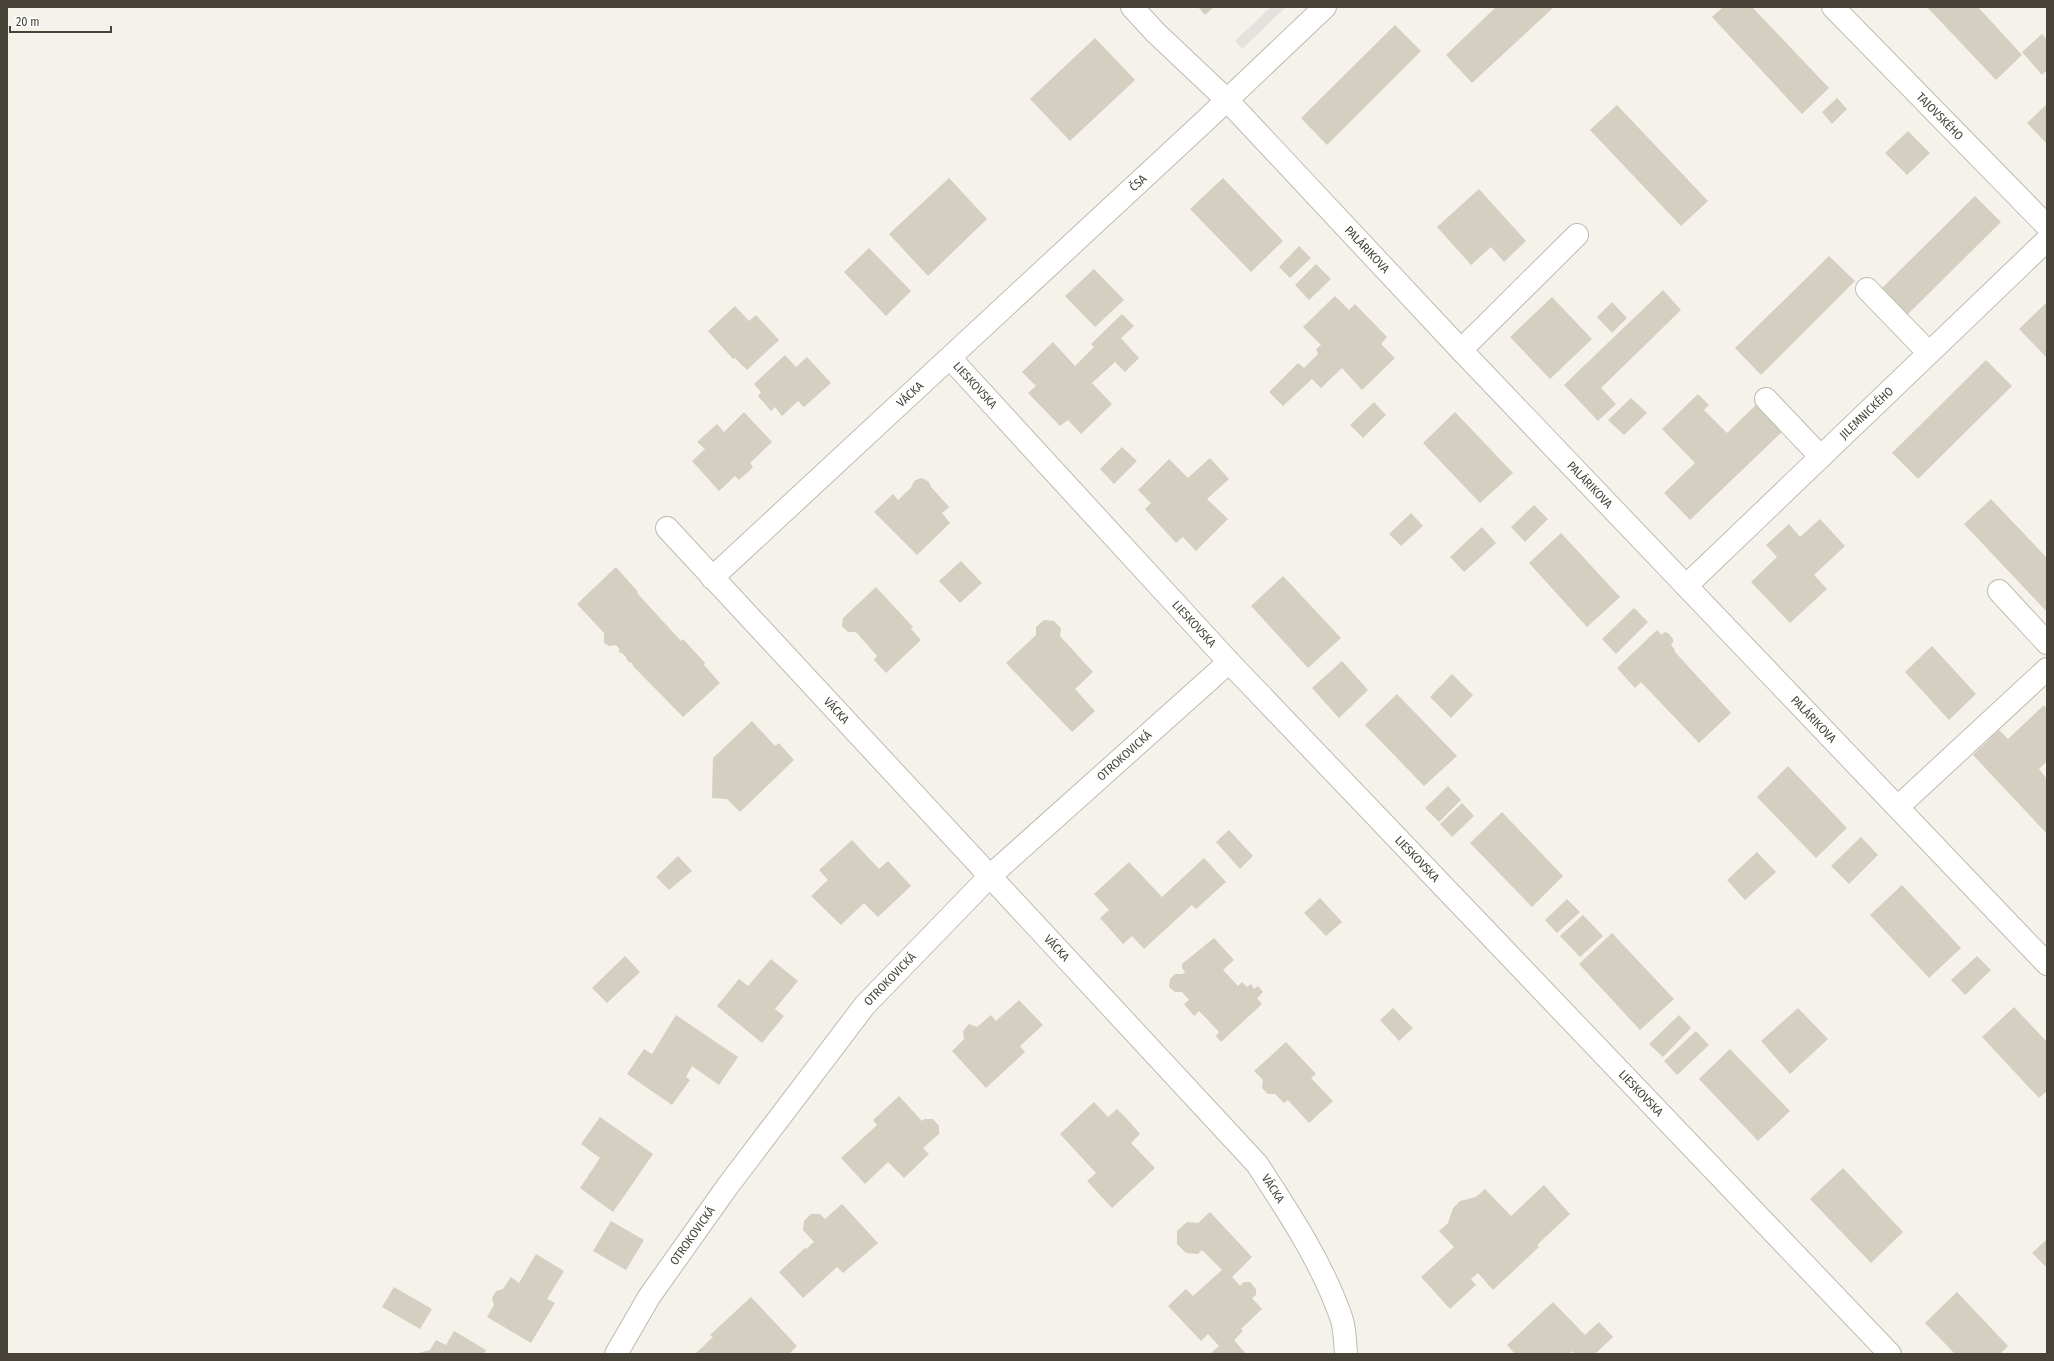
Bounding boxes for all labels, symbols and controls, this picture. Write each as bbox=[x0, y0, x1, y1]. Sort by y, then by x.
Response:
scale bar bbox=[10, 8, 111, 34]
text: 20 m bbox=[16, 15, 40, 29]
street label: TAJOVSKÉHO bbox=[1914, 90, 1966, 143]
street label: ČSA bbox=[1126, 171, 1150, 194]
street label: PALÁRIKOVA bbox=[1342, 223, 1393, 277]
street label: LIESKOVSKA bbox=[950, 359, 1000, 412]
street label: VÁCKA bbox=[894, 378, 927, 410]
street label: JILEMNICKÉHO bbox=[1837, 384, 1896, 442]
street label: PALÁRIKOVA bbox=[1564, 459, 1616, 512]
street label: LIESKOVSKA bbox=[1169, 598, 1219, 651]
street label: PALÁRIKOVA bbox=[1788, 693, 1839, 746]
street label: VÁCKA bbox=[821, 694, 852, 727]
street label: OTROKOVICKÁ bbox=[1094, 727, 1155, 784]
street label: LIESKOVSKA bbox=[1392, 833, 1443, 885]
street label: VÁCKA bbox=[1041, 932, 1073, 965]
street label: OTROKOVICKÁ bbox=[861, 949, 919, 1009]
street label: LIESKOVSKA bbox=[1616, 1067, 1667, 1120]
street label: VÁCKA bbox=[1259, 1172, 1288, 1206]
street label: OTROKOVICKÁ bbox=[667, 1203, 718, 1268]

